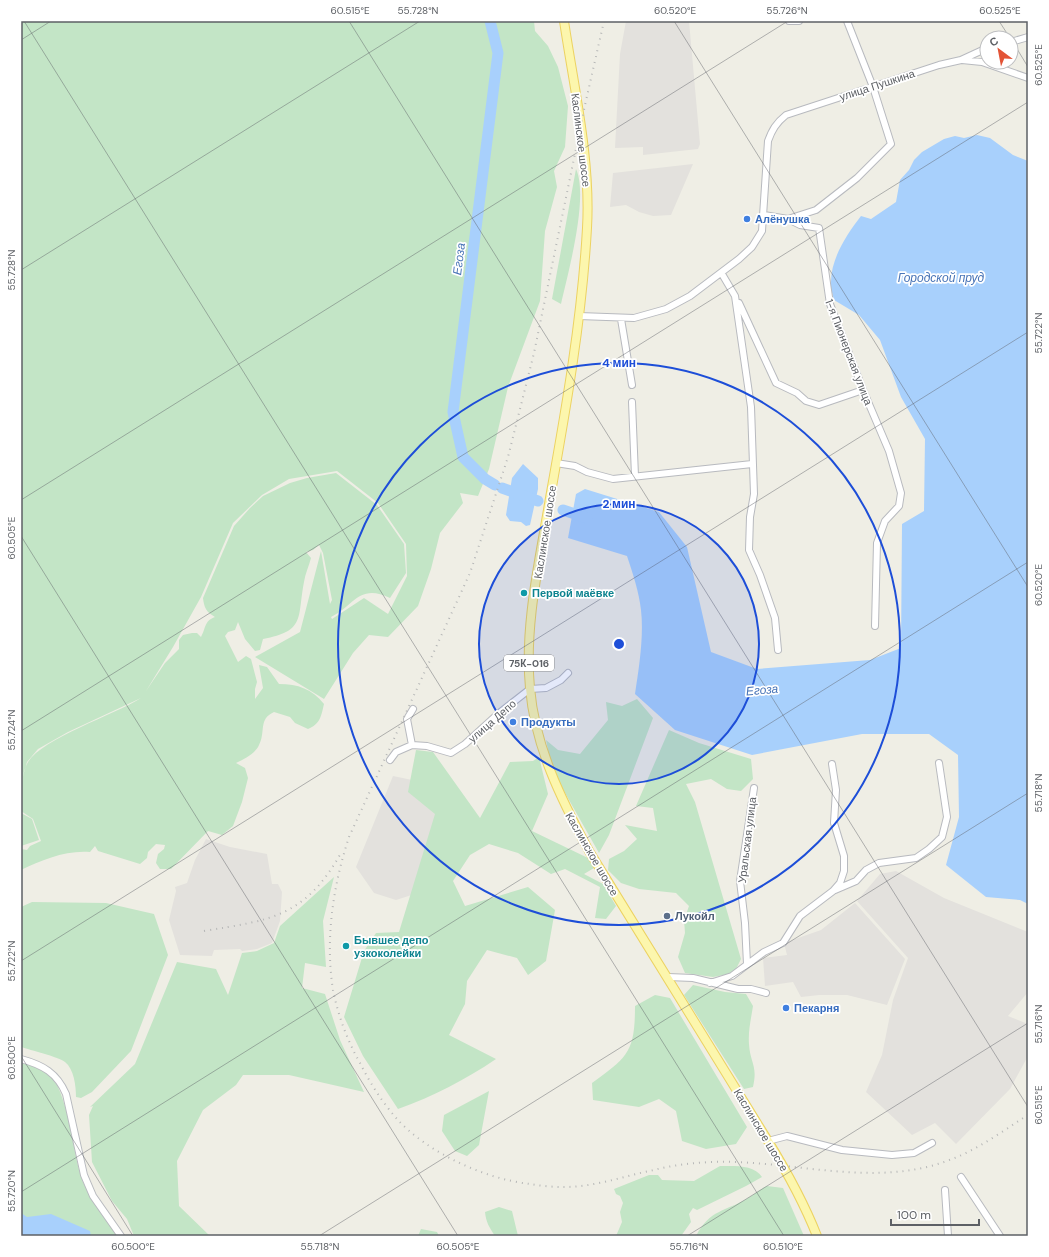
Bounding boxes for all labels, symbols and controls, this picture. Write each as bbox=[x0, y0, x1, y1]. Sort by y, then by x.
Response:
text: 60.515°E bbox=[330, 4, 370, 17]
text: 55.728°N bbox=[398, 4, 439, 17]
text: 60.520°E bbox=[654, 4, 696, 17]
text: 55.726°N bbox=[766, 4, 808, 17]
text: 60.525°E bbox=[979, 4, 1021, 17]
north arrow bbox=[979, 30, 1019, 70]
text: С bbox=[987, 33, 1001, 50]
text: 60.525°E bbox=[1032, 44, 1045, 86]
street label: улица Пушкина bbox=[837, 66, 917, 104]
street label: Каслинское шоссе bbox=[568, 92, 594, 188]
place label: Алёнушка bbox=[755, 212, 810, 226]
marker: Алёнушка bbox=[742, 214, 752, 224]
water label: Егоза bbox=[449, 242, 469, 276]
text: 55.728°N bbox=[5, 249, 18, 290]
water label: Городской пруд bbox=[898, 270, 985, 286]
street label: 1-я Пионерская улица bbox=[822, 297, 876, 408]
text: 55.722°N bbox=[1032, 313, 1045, 353]
text: 4 мин bbox=[602, 355, 636, 371]
street label: Каслинское шоссе bbox=[531, 484, 559, 580]
text: 2 мин bbox=[602, 496, 636, 512]
text: 60.505°E bbox=[5, 516, 18, 559]
text: 60.520°E bbox=[1032, 564, 1045, 606]
place label: Первой маёвке bbox=[532, 586, 614, 600]
marker: Первой маёвке bbox=[519, 588, 529, 598]
centre of rings bbox=[612, 637, 626, 651]
road number: 75К-016 bbox=[504, 655, 554, 671]
water label: Егоза bbox=[745, 681, 779, 699]
street label: улица Депо bbox=[465, 696, 519, 746]
text: 55.724°N bbox=[5, 709, 18, 750]
place label: Продукты bbox=[521, 715, 576, 729]
marker: Продукты bbox=[508, 717, 518, 727]
text: 55.718°N bbox=[1032, 774, 1045, 812]
street label: Уральская улица bbox=[735, 795, 759, 884]
street label: Каслинское шоссе bbox=[562, 810, 622, 898]
place label: Лукойл bbox=[675, 909, 715, 923]
marker: Лукойл bbox=[662, 911, 672, 921]
place label: Бывшее депо узкоколейки bbox=[354, 933, 429, 960]
text: 55.722°N bbox=[5, 941, 18, 981]
marker: Бывшее депо узкоколейки bbox=[341, 941, 351, 951]
place label: Пекарня bbox=[794, 1001, 839, 1015]
marker: Пекарня bbox=[781, 1003, 791, 1013]
text: 55.716°N bbox=[1032, 1004, 1045, 1044]
text: 60.500°E bbox=[5, 1036, 18, 1080]
text: 60.515°E bbox=[1032, 1085, 1045, 1125]
street label: Каслинское шоссе bbox=[731, 1086, 791, 1174]
text: 55.720°N bbox=[5, 1170, 18, 1212]
scale bar bbox=[891, 1201, 979, 1227]
text: 100 m bbox=[897, 1207, 931, 1223]
text: 60.500°E bbox=[111, 1240, 155, 1253]
text: 55.718°N bbox=[301, 1240, 339, 1253]
text: 60.505°E bbox=[437, 1240, 480, 1253]
text: 55.716°N bbox=[670, 1240, 709, 1253]
text: 60.510°E bbox=[763, 1240, 803, 1253]

